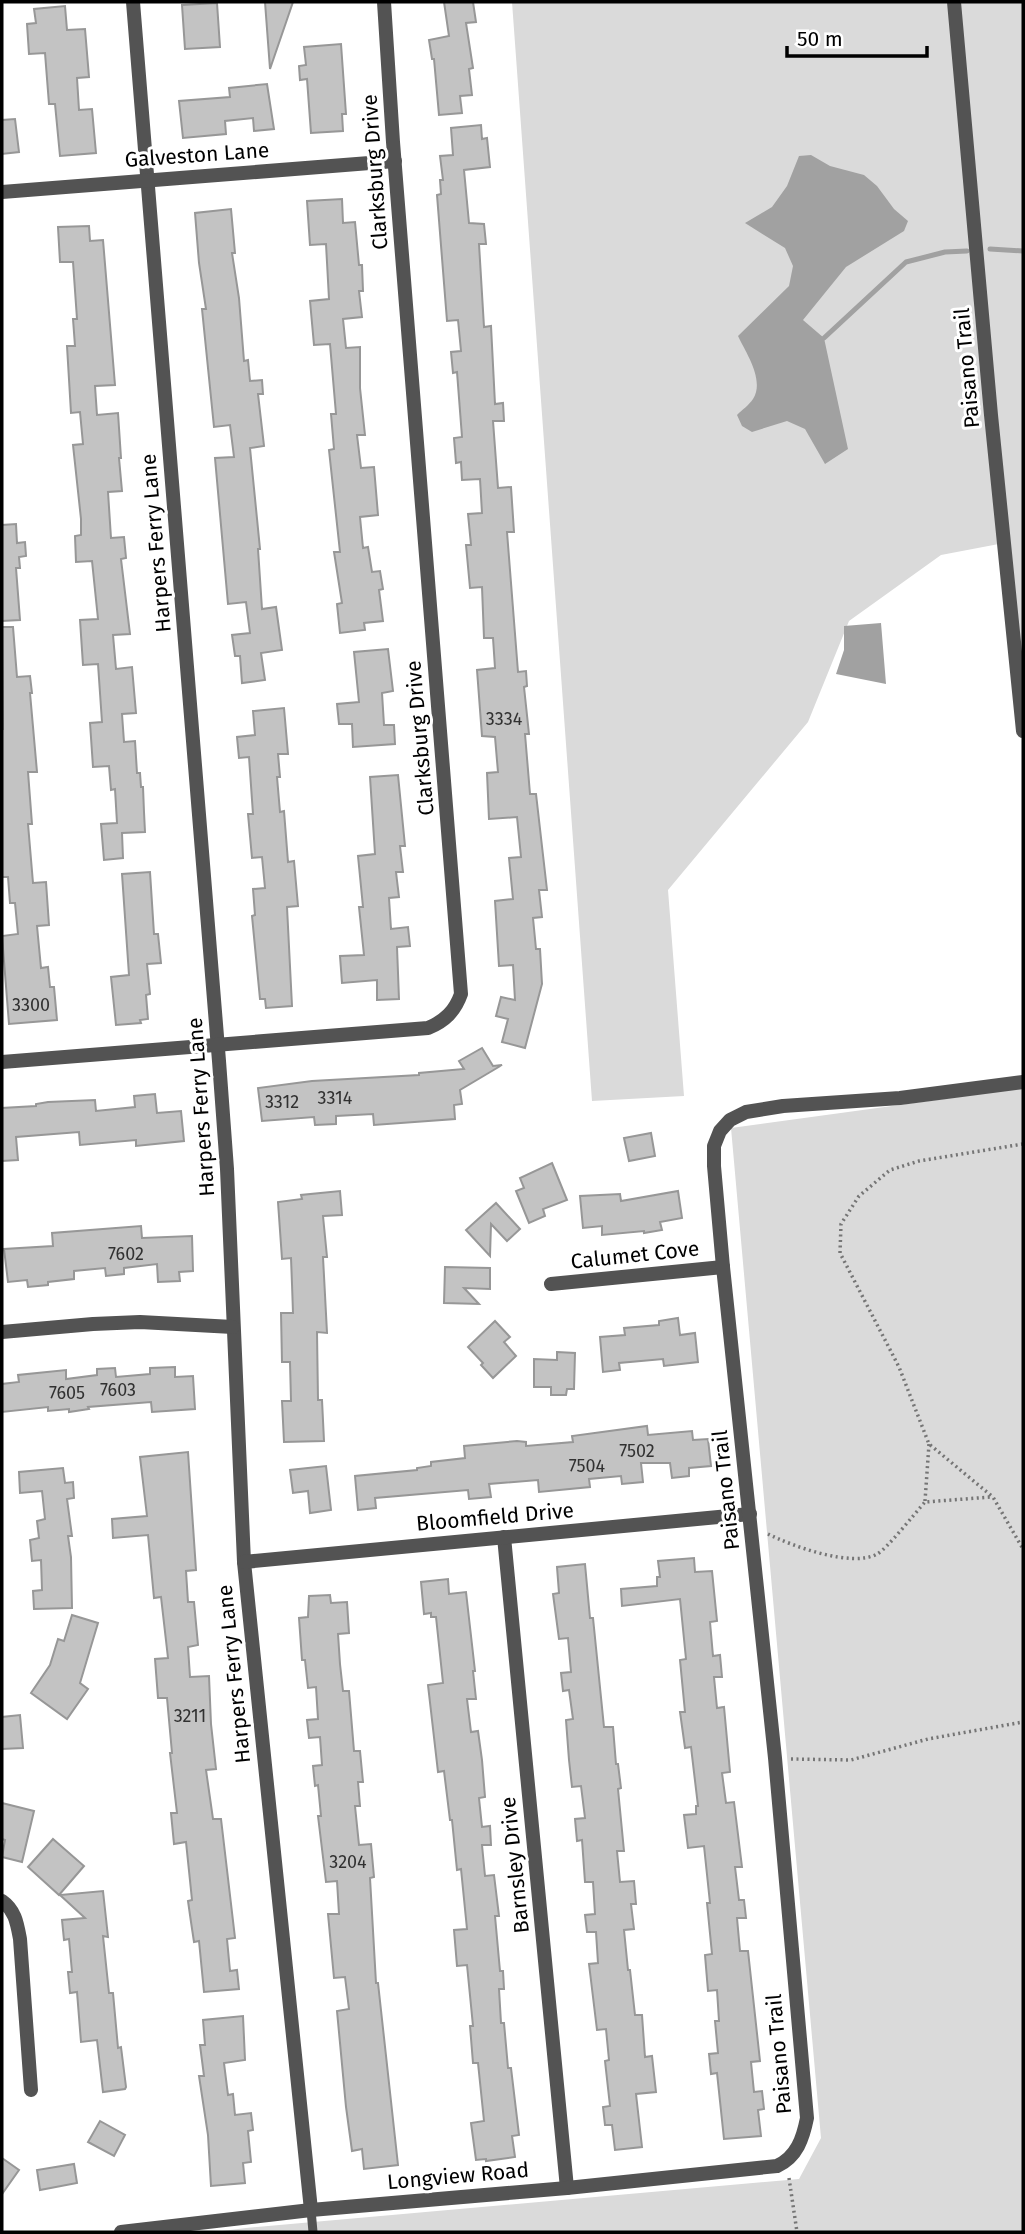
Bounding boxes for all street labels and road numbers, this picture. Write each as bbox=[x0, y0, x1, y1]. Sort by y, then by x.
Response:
street label: Clarksburg Drive bbox=[357, 93, 393, 251]
street label: Galveston Lane bbox=[124, 137, 270, 173]
street label: Paisano Trail bbox=[949, 307, 985, 429]
street label: Harpers Ferry Lane bbox=[135, 452, 177, 634]
street label: Clarksburg Drive bbox=[400, 659, 440, 817]
street label: Harpers Ferry Lane bbox=[182, 1017, 220, 1197]
street label: Calumet Cove bbox=[570, 1235, 700, 1275]
street label: Paisano Trail bbox=[707, 1429, 745, 1551]
street label: Bloomfield Drive bbox=[415, 1497, 575, 1537]
street label: Harpers Ferry Lane bbox=[212, 1583, 256, 1765]
street label: Barnsley Drive bbox=[495, 1796, 535, 1934]
street label: Paisano Trail bbox=[761, 1993, 797, 2115]
street label: Longview Road bbox=[386, 2157, 530, 2195]

